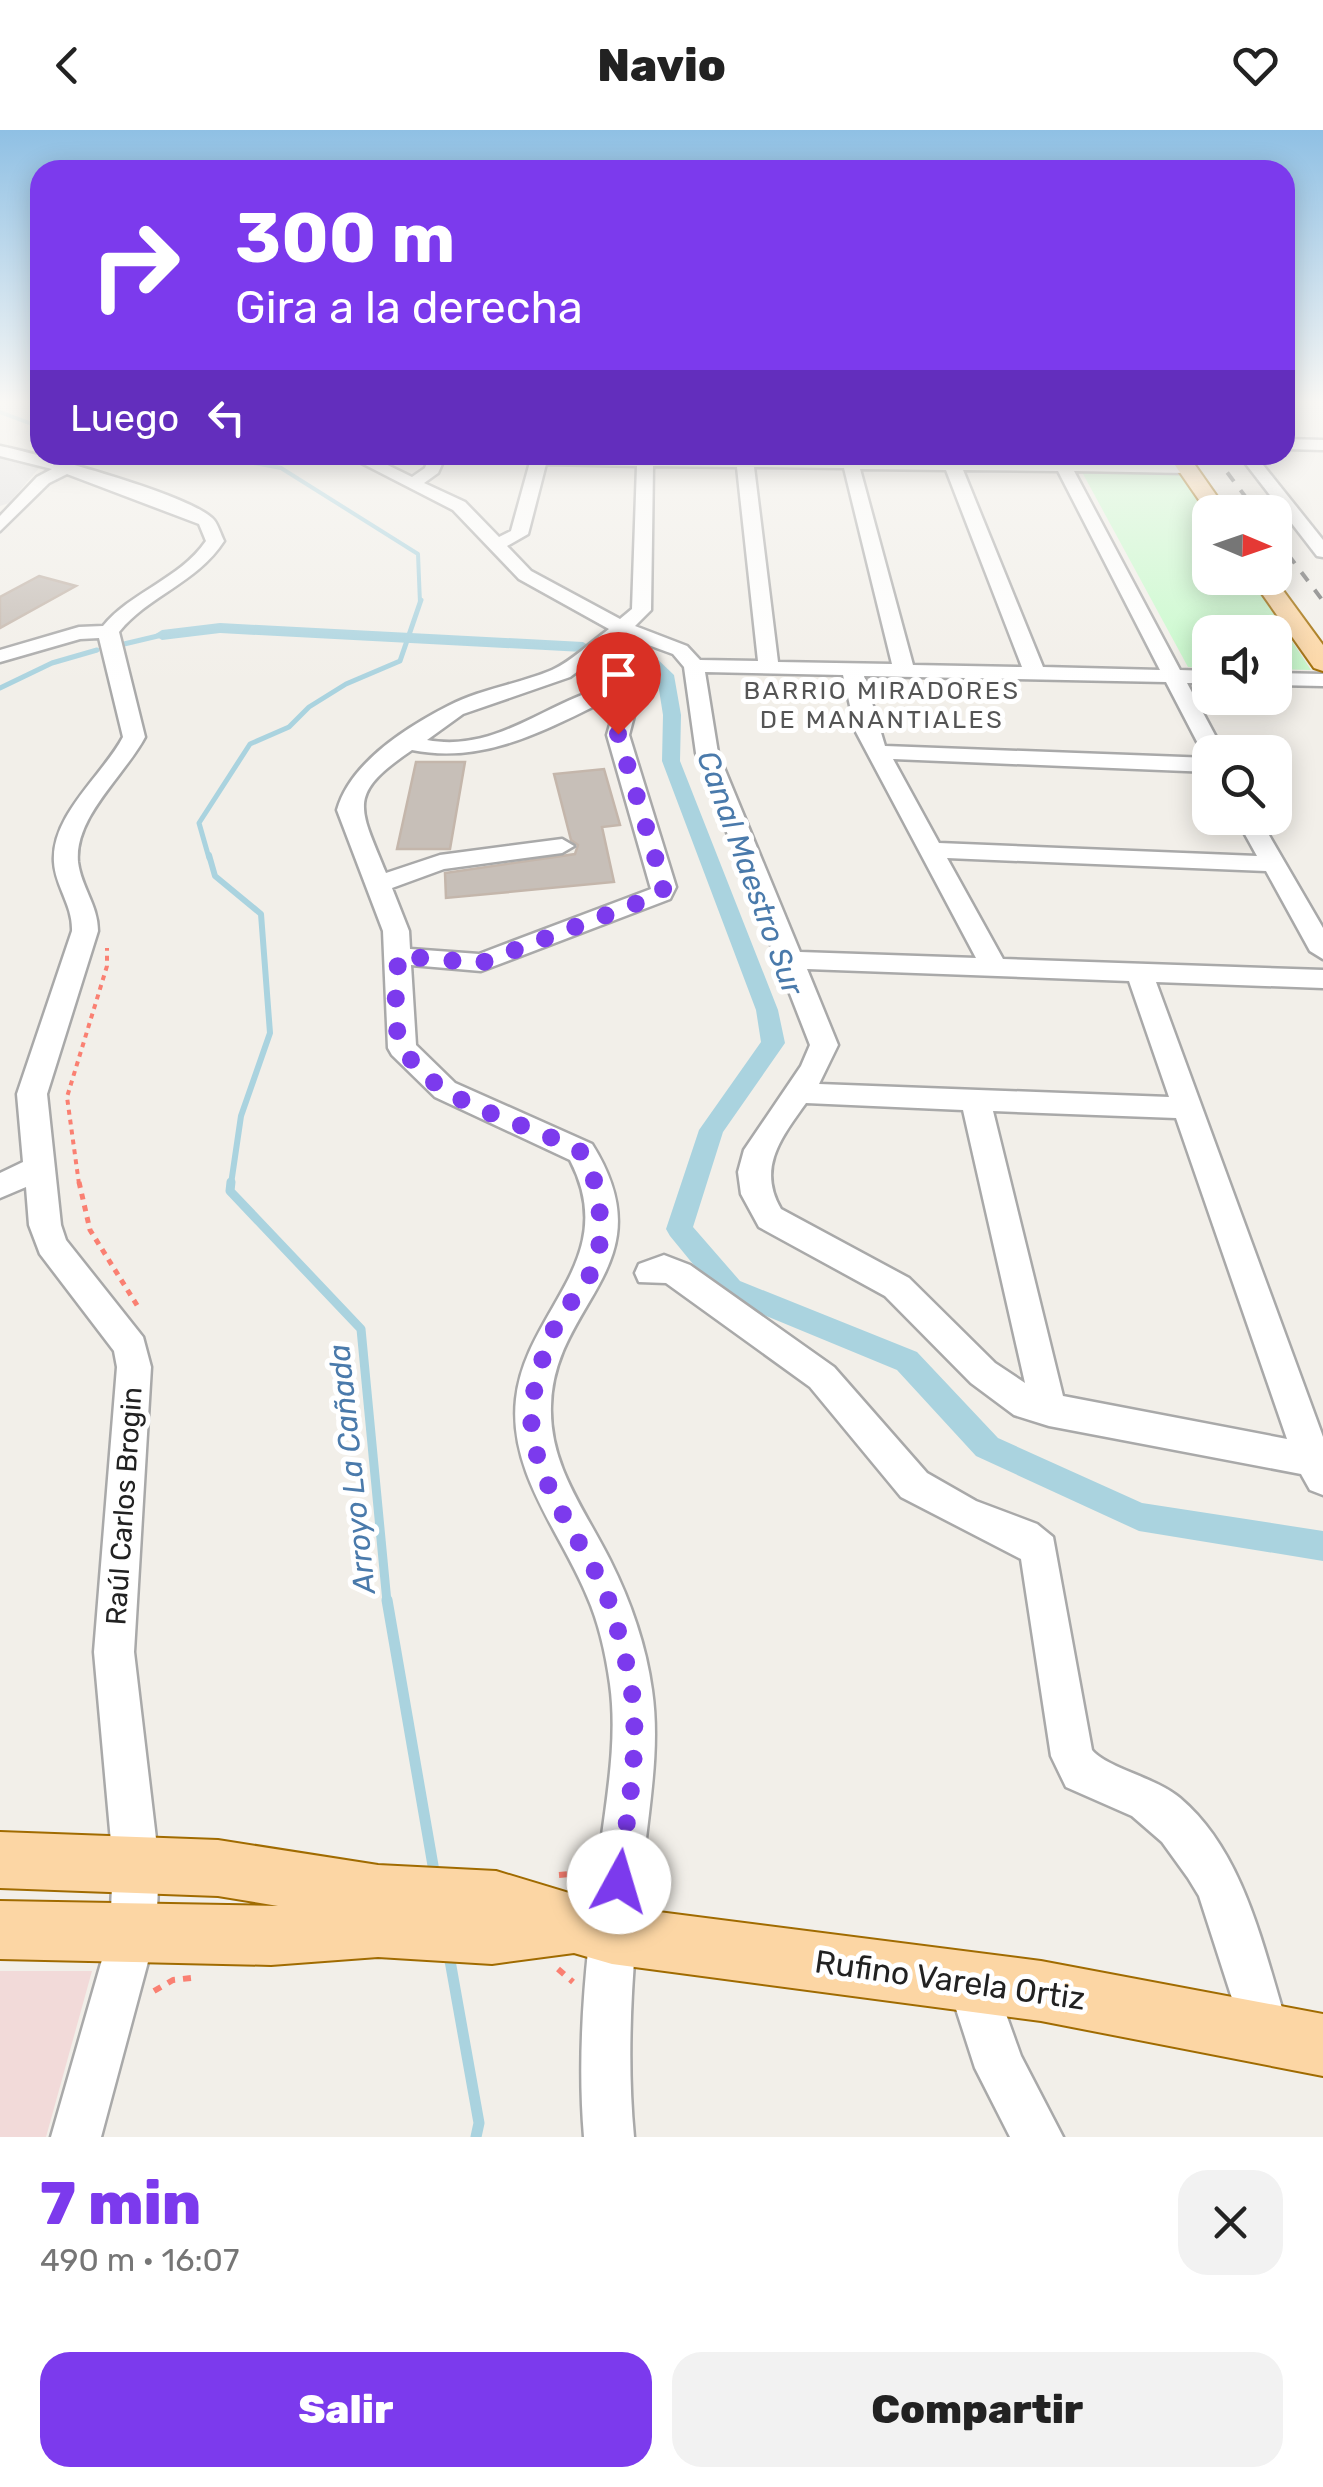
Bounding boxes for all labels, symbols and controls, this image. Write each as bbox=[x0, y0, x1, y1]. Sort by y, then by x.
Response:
icon: back bbox=[40, 38, 95, 93]
icon: heart bbox=[1228, 38, 1283, 93]
text: Navio bbox=[597, 39, 726, 92]
text: 300 m bbox=[235, 197, 455, 280]
icon: right bbox=[70, 200, 200, 330]
text: Gira a la derecha bbox=[235, 281, 583, 334]
icon: left bbox=[199, 390, 254, 445]
text: Luego bbox=[70, 395, 179, 441]
north arrow bbox=[1192, 495, 1292, 595]
map controls bbox=[1192, 495, 1292, 835]
button: sound bbox=[1192, 615, 1292, 715]
pin bbox=[576, 632, 661, 735]
icon: arrive bbox=[591, 647, 646, 702]
district label: BARRIO MIRADORES DE MANANTIALES bbox=[744, 676, 1020, 734]
button: search bbox=[1192, 735, 1292, 835]
water label: Canal Maestro Sur bbox=[689, 746, 811, 1001]
water label: Arroyo La Cañada bbox=[321, 1343, 383, 1597]
street label: Raúl Carlos Brogin bbox=[99, 1386, 149, 1626]
position arrow bbox=[567, 1830, 671, 1934]
street label: Rufino Varela Ortiz bbox=[812, 1942, 1088, 2018]
text: 7 min bbox=[40, 2168, 201, 2239]
button: close bbox=[1178, 2170, 1283, 2275]
text: 490 m · 16:07 bbox=[40, 2241, 239, 2279]
button: Salir bbox=[40, 2352, 652, 2467]
button: Compartir bbox=[672, 2352, 1283, 2467]

